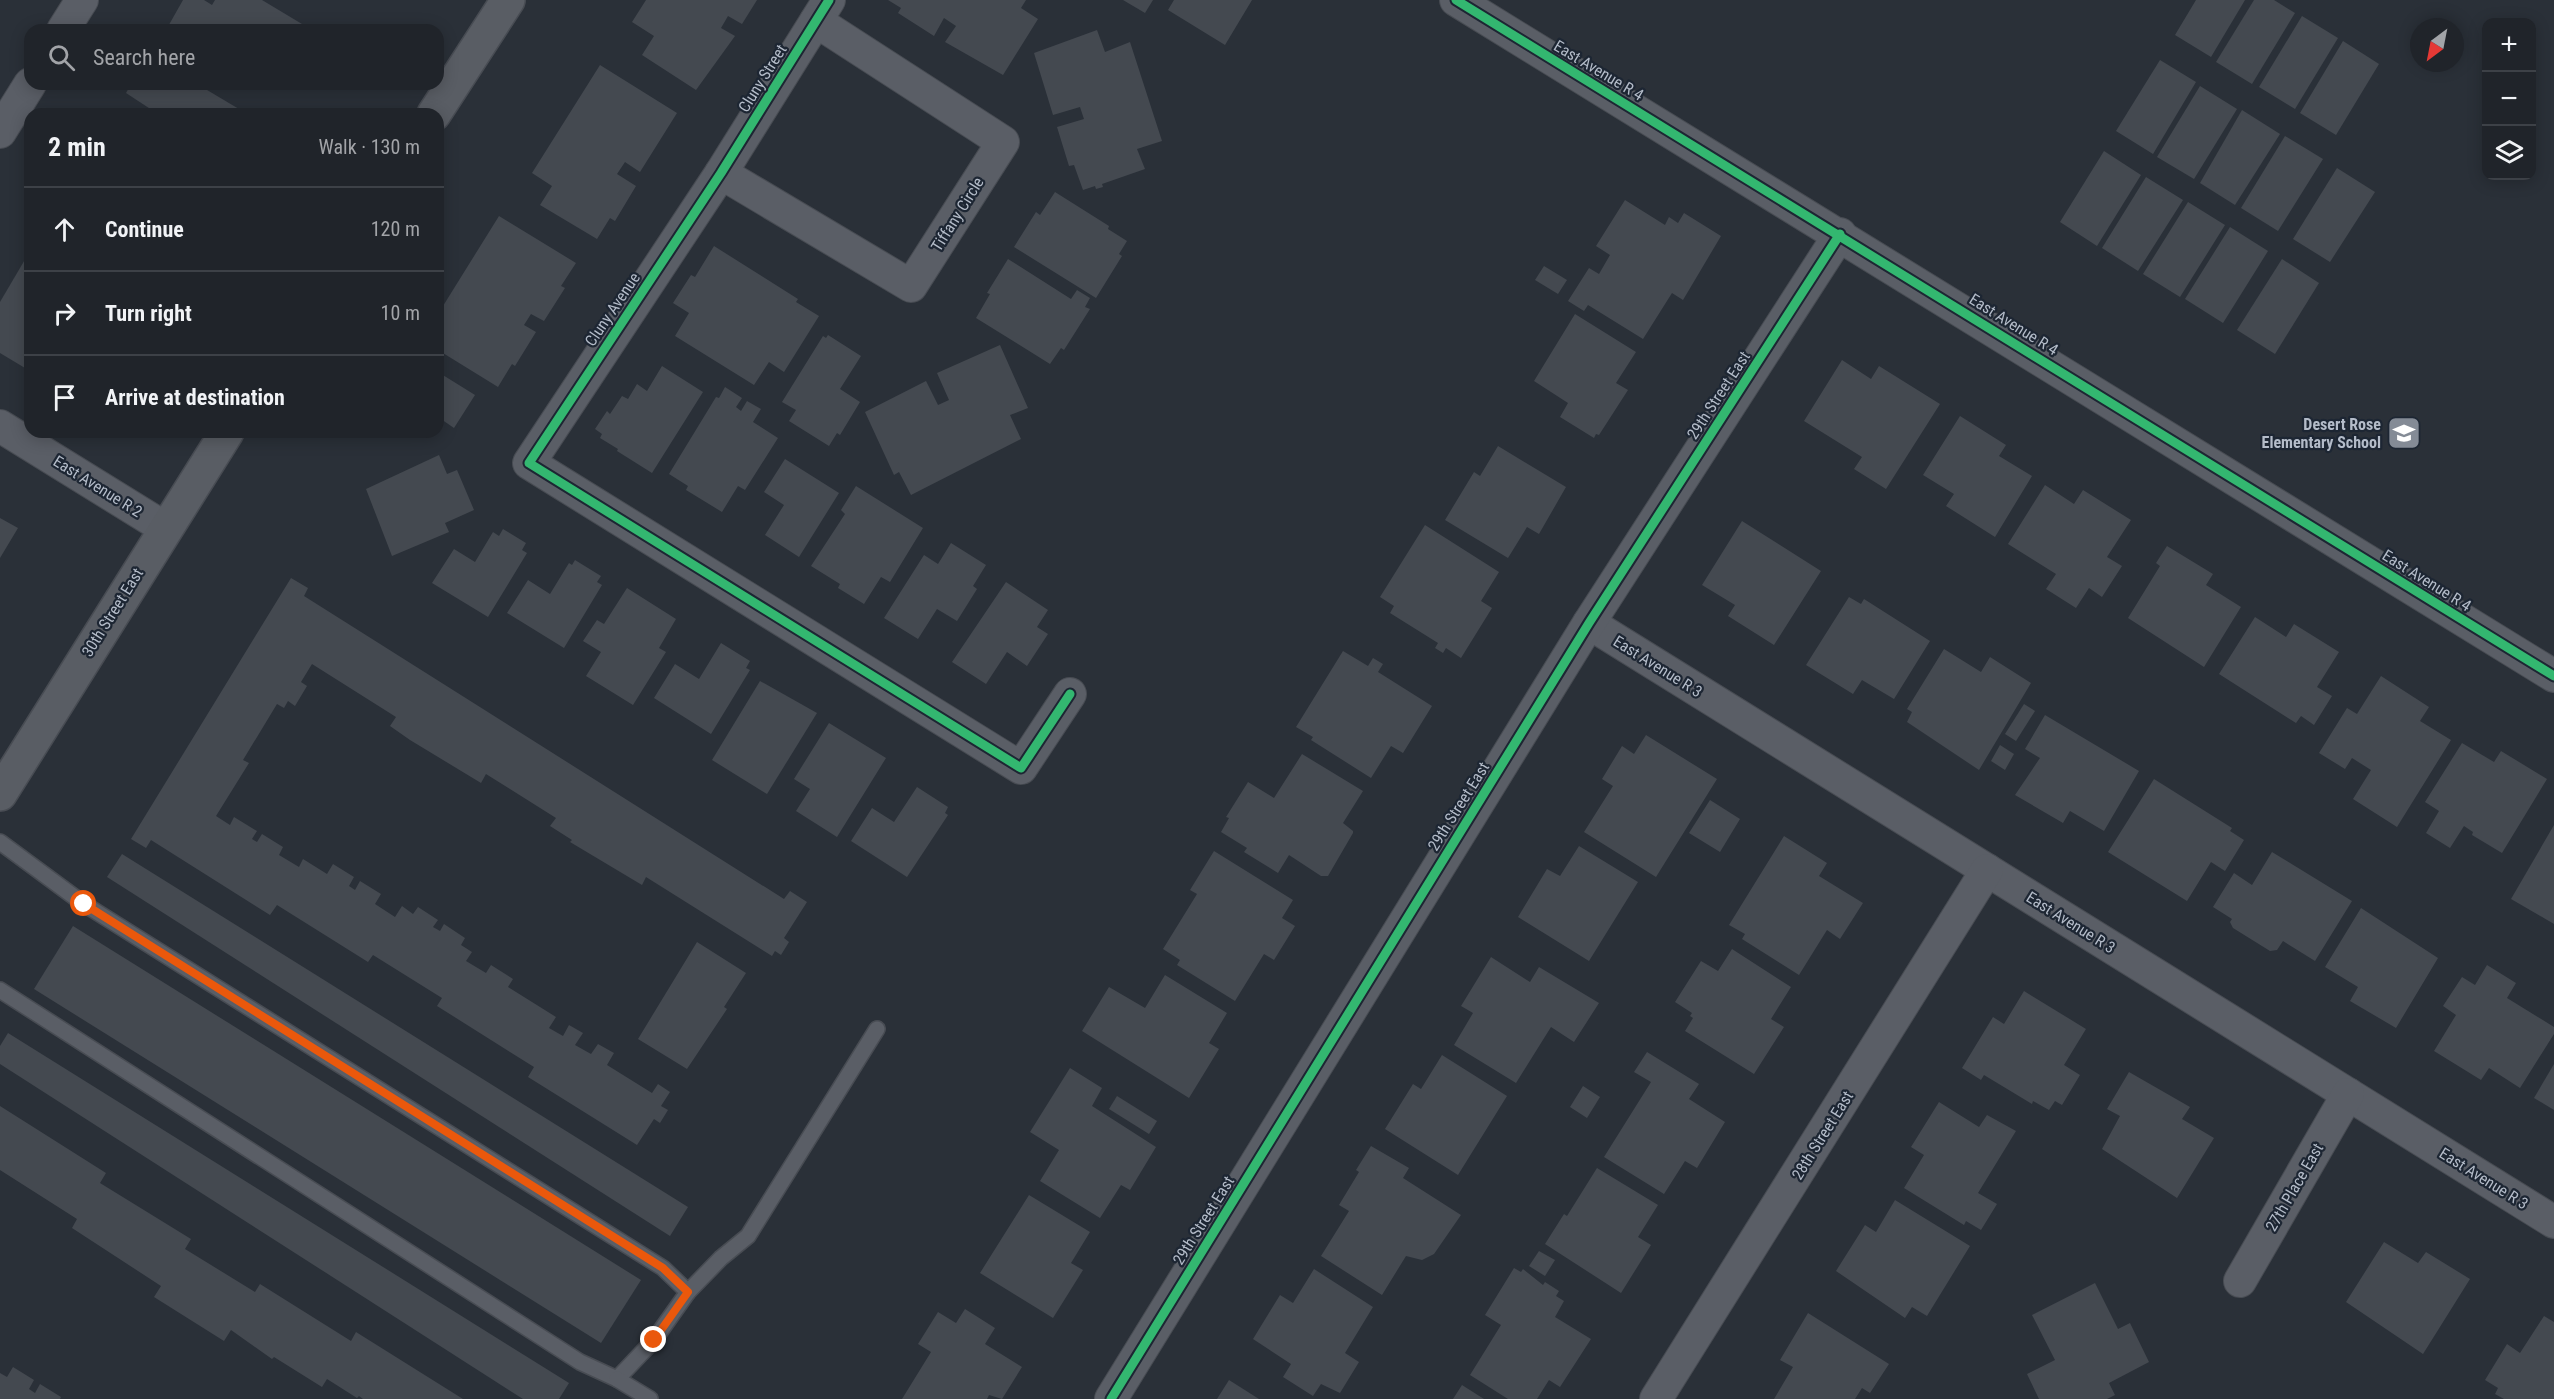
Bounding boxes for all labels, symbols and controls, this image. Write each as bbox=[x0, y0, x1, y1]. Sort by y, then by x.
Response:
north arrow bbox=[2410, 18, 2464, 72]
map controls bbox=[2482, 18, 2536, 180]
button: + bbox=[2482, 18, 2536, 72]
search box bbox=[24, 24, 444, 90]
street label: East Avenue R 4 bbox=[1551, 36, 1647, 105]
icon: search bbox=[45, 41, 78, 74]
street label: Cluny Street bbox=[734, 41, 791, 116]
text: Search here bbox=[93, 45, 195, 70]
button: − bbox=[2482, 72, 2536, 126]
button: layers bbox=[2482, 126, 2536, 180]
text: 2 min bbox=[48, 132, 106, 162]
text: Walk · 130 m bbox=[319, 135, 420, 159]
street label: Tiffany Circle bbox=[927, 174, 988, 255]
icon: ahead bbox=[48, 213, 81, 246]
text: Continue bbox=[105, 217, 184, 242]
text: 120 m bbox=[371, 217, 420, 241]
street label: Cluny Avenue bbox=[581, 269, 644, 350]
street label: East Avenue R 4 bbox=[1966, 290, 2062, 359]
icon: right bbox=[48, 297, 81, 330]
text: Turn right bbox=[105, 301, 192, 326]
text: 10 m bbox=[381, 301, 420, 325]
street label: 29th Street East bbox=[1683, 348, 1754, 443]
icon: arrive bbox=[48, 381, 81, 414]
text: Arrive at destination bbox=[105, 385, 285, 410]
place label: Desert Rose Elementary School bbox=[2262, 415, 2381, 452]
school or university icon: Desert Rose Elementary School bbox=[2386, 415, 2422, 451]
street label: East Avenue R 2 bbox=[50, 452, 146, 521]
street label: East Avenue R 4 bbox=[2379, 546, 2475, 615]
street label: 30th Street East bbox=[78, 564, 147, 660]
street label: East Avenue R 3 bbox=[1610, 632, 1706, 701]
street label: 29th Street East bbox=[1424, 758, 1493, 854]
street label: East Avenue R 3 bbox=[2023, 888, 2119, 957]
route start bbox=[70, 890, 96, 916]
street label: 28th Street East bbox=[1788, 1087, 1857, 1183]
street label: 27th Place East bbox=[2262, 1140, 2327, 1235]
street label: East Avenue R 3 bbox=[2436, 1144, 2532, 1213]
street label: 29th Street East bbox=[1169, 1172, 1238, 1268]
route end bbox=[640, 1326, 666, 1352]

